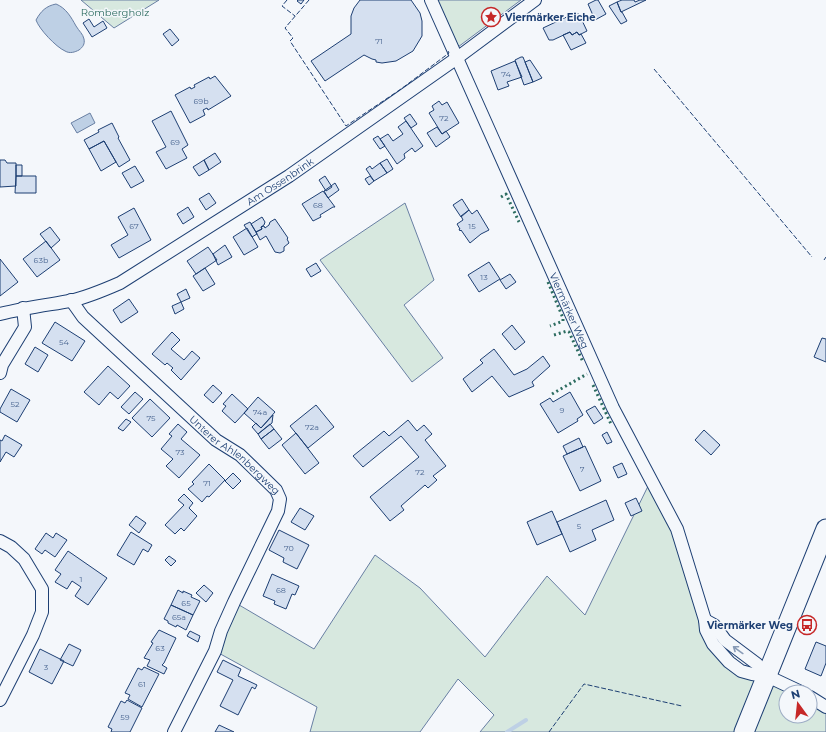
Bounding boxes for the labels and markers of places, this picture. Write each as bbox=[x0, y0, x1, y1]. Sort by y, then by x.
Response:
place icon: Viermärker Eiche bbox=[480, 6, 502, 28]
place label: Viermärker Eiche bbox=[504, 11, 596, 24]
bus stop icon: Viermärker Weg bbox=[796, 614, 818, 636]
place label: Viermärker Weg bbox=[706, 619, 793, 632]

